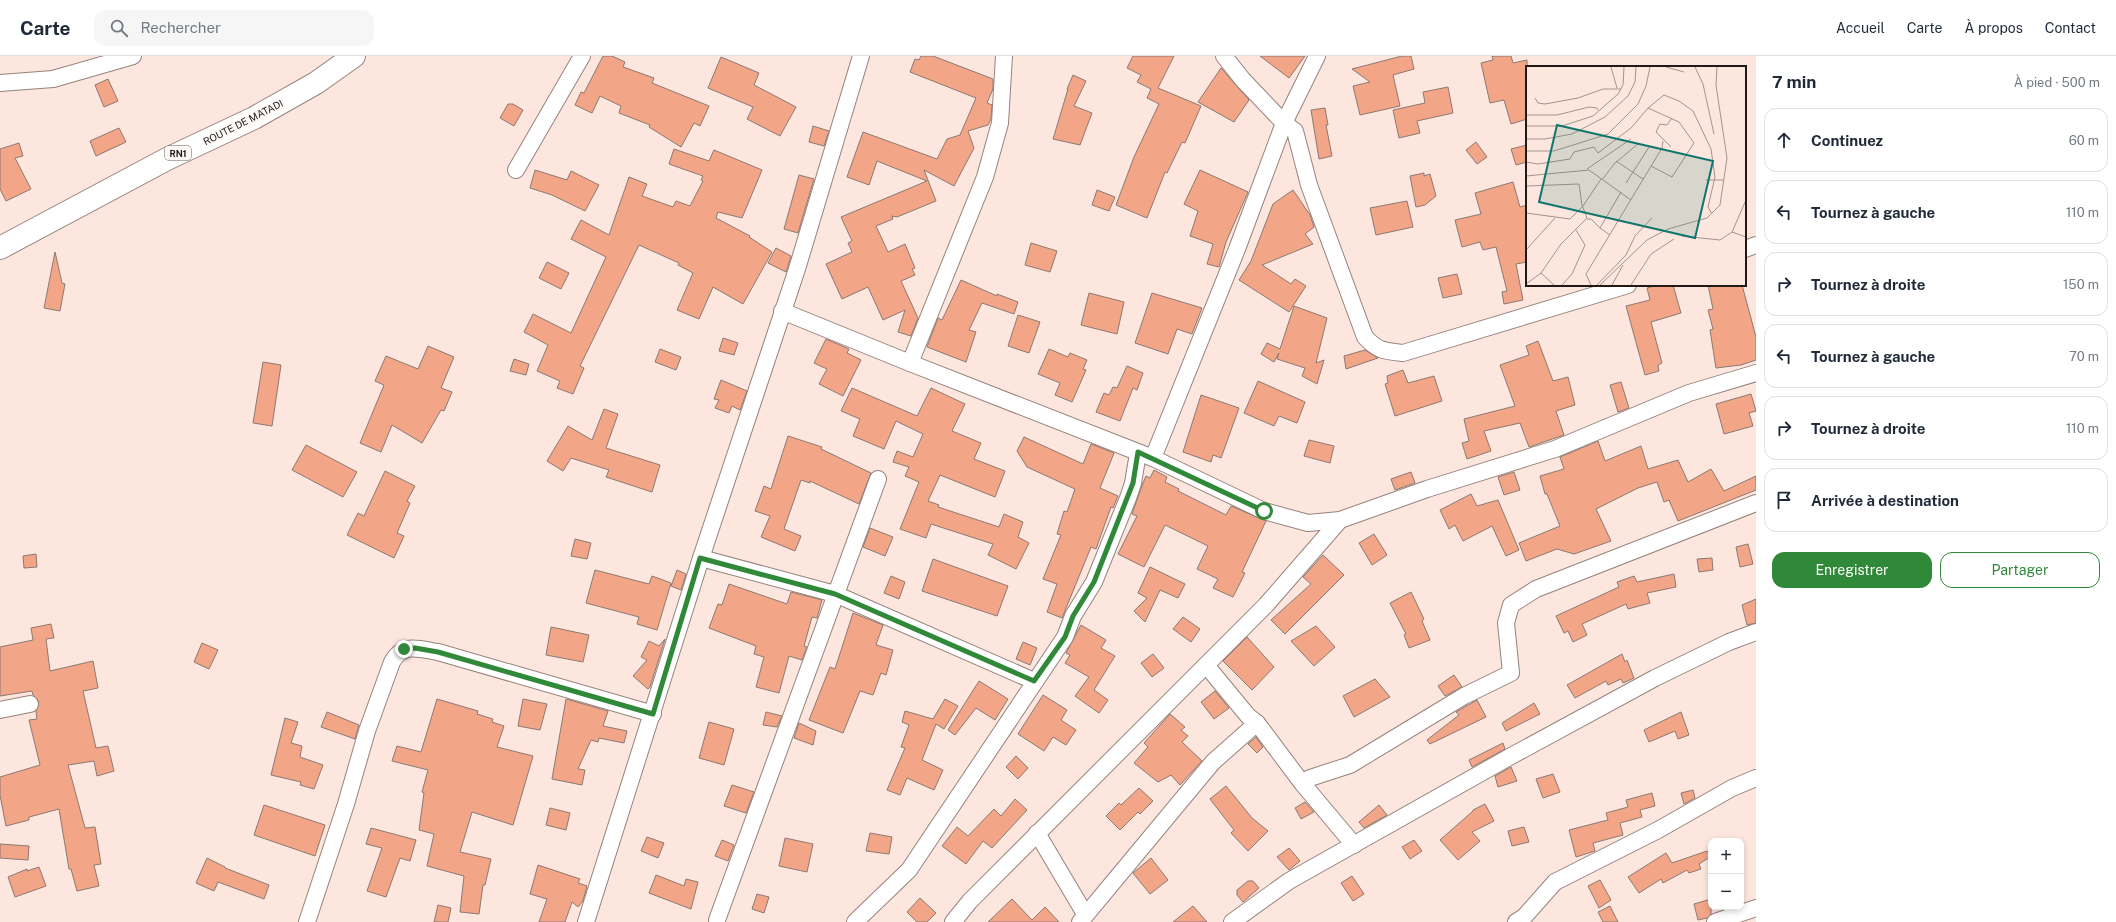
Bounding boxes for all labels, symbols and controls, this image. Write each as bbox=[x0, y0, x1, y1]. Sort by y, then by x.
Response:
search box bbox=[94, 10, 374, 46]
text: Carte bbox=[20, 17, 70, 39]
icon: search bbox=[108, 17, 130, 39]
text: Rechercher bbox=[140, 19, 221, 36]
text: Accueil bbox=[1836, 20, 1885, 36]
text: Carte bbox=[1907, 20, 1943, 36]
text: À propos bbox=[1965, 20, 2023, 36]
text: Contact bbox=[2045, 20, 2096, 36]
inset map bbox=[1526, 66, 1746, 286]
text: 7 min bbox=[1772, 72, 1816, 92]
text: À pied · 500 m bbox=[2014, 75, 2100, 90]
street label: ROUTE DE MATADI bbox=[201, 97, 285, 147]
icon: ahead bbox=[1773, 129, 1795, 151]
text: Continuez bbox=[1811, 132, 1883, 149]
text: 60 m bbox=[2069, 133, 2099, 148]
road number: RN1 bbox=[165, 146, 191, 160]
icon: left bbox=[1773, 201, 1795, 223]
text: Tournez à gauche bbox=[1811, 204, 1935, 221]
text: 110 m bbox=[2066, 205, 2099, 220]
icon: right bbox=[1773, 273, 1795, 295]
text: Tournez à droite bbox=[1811, 276, 1925, 293]
text: 150 m bbox=[2063, 277, 2099, 292]
icon: left bbox=[1773, 345, 1795, 367]
text: Tournez à gauche bbox=[1811, 348, 1935, 365]
text: 70 m bbox=[2069, 349, 2099, 364]
icon: right bbox=[1773, 417, 1795, 439]
text: Tournez à droite bbox=[1811, 420, 1925, 437]
text: 110 m bbox=[2066, 421, 2099, 436]
icon: arrive bbox=[1773, 489, 1795, 511]
text: Arrivée à destination bbox=[1811, 492, 1959, 509]
route start bbox=[1255, 502, 1273, 520]
button: Enregistrer bbox=[1772, 552, 1932, 588]
button: Partager bbox=[1940, 552, 2100, 588]
route end bbox=[395, 640, 413, 658]
map controls bbox=[1708, 838, 1744, 910]
button: + bbox=[1708, 838, 1744, 874]
button: − bbox=[1708, 874, 1744, 910]

